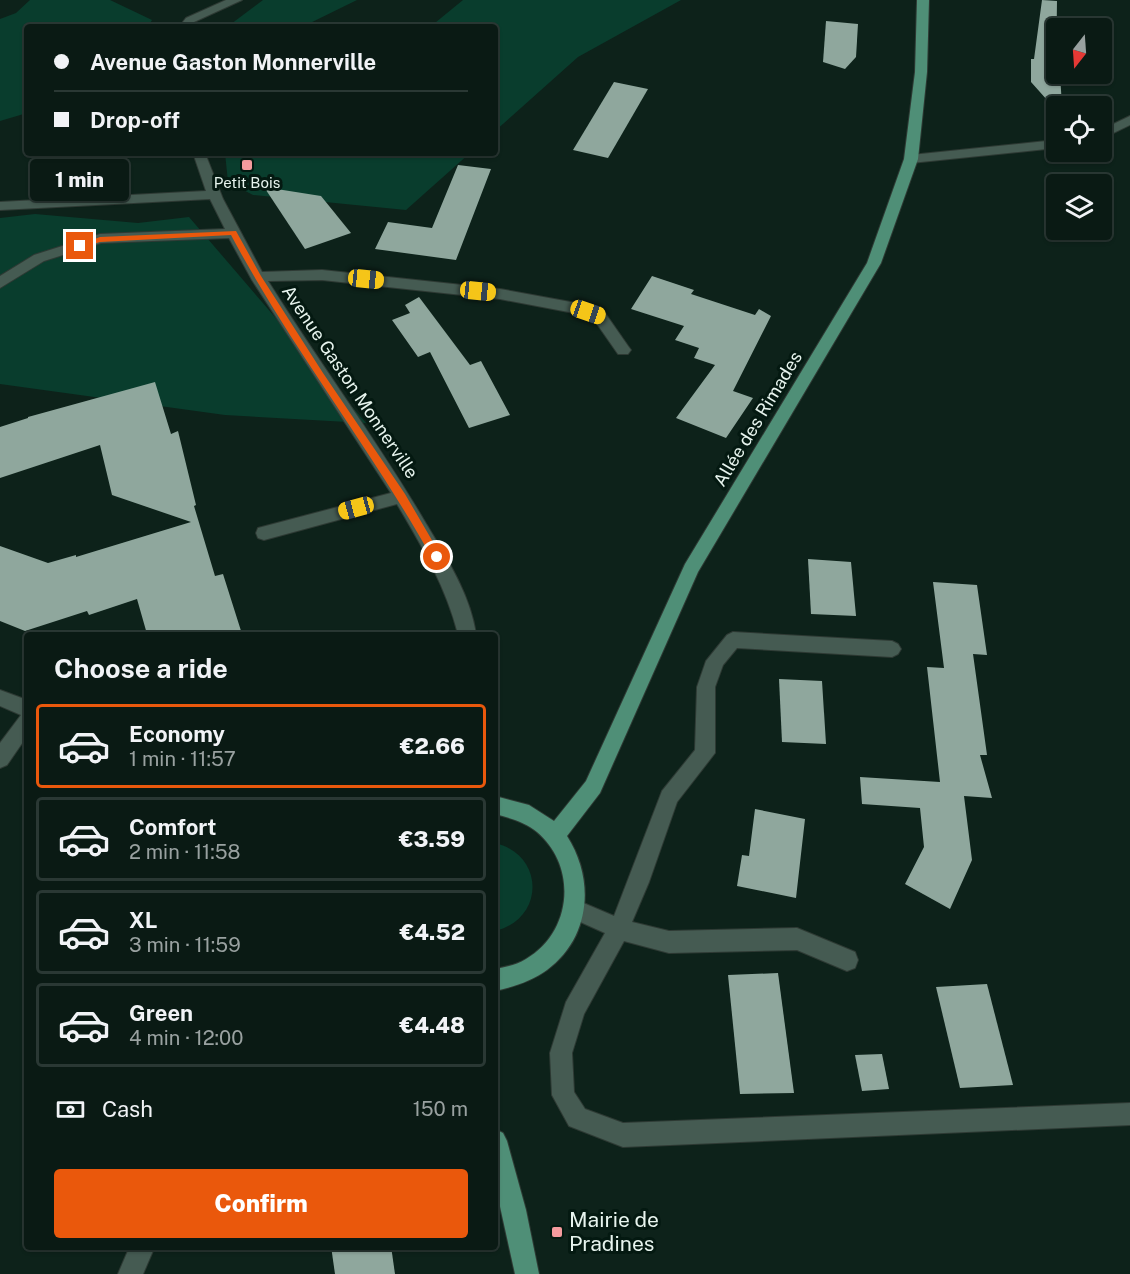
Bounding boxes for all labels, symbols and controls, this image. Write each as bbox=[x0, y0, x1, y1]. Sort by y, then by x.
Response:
north arrow bbox=[1046, 18, 1112, 84]
map controls bbox=[1046, 18, 1112, 240]
text: Avenue Gaston Monnerville bbox=[90, 49, 376, 75]
button: locate bbox=[1046, 96, 1112, 162]
text: Drop-off bbox=[90, 107, 180, 133]
marker: Petit Bois bbox=[240, 158, 254, 172]
callout: 1 min bbox=[31, 159, 130, 201]
text: 1 min bbox=[55, 168, 104, 192]
place label: Petit Bois bbox=[214, 174, 280, 191]
button: layers bbox=[1046, 174, 1112, 240]
route end bbox=[66, 232, 93, 259]
car bbox=[347, 268, 385, 290]
car bbox=[459, 280, 497, 302]
street label: Avenue Gaston Monnerville bbox=[278, 281, 423, 482]
car bbox=[568, 298, 608, 326]
street label: Allée des Rimades bbox=[709, 347, 806, 490]
car bbox=[336, 495, 376, 521]
route start bbox=[423, 543, 450, 570]
text: Choose a ride bbox=[54, 652, 228, 684]
icon: car bbox=[57, 719, 111, 773]
text: Economy bbox=[129, 721, 225, 747]
text: €2.66 bbox=[400, 733, 465, 759]
text: 1 min · 11:57 bbox=[129, 747, 236, 771]
icon: car bbox=[57, 812, 111, 866]
text: Comfort bbox=[129, 814, 216, 840]
text: €3.59 bbox=[399, 826, 465, 852]
text: 2 min · 11:58 bbox=[129, 840, 240, 864]
icon: car bbox=[57, 905, 111, 959]
text: XL bbox=[129, 907, 157, 933]
text: €4.52 bbox=[399, 919, 465, 945]
text: 3 min · 11:59 bbox=[129, 933, 241, 957]
icon: car bbox=[57, 998, 111, 1052]
text: Green bbox=[129, 1000, 193, 1026]
text: €4.48 bbox=[399, 1012, 465, 1038]
text: 4 min · 12:00 bbox=[129, 1026, 243, 1050]
icon: cash bbox=[54, 1093, 87, 1126]
text: Cash bbox=[102, 1096, 153, 1122]
text: 150 m bbox=[413, 1097, 468, 1121]
button: Confirm bbox=[54, 1169, 468, 1238]
place label: Mairie de Pradines bbox=[569, 1207, 659, 1256]
marker: Mairie de Pradines bbox=[550, 1225, 564, 1239]

